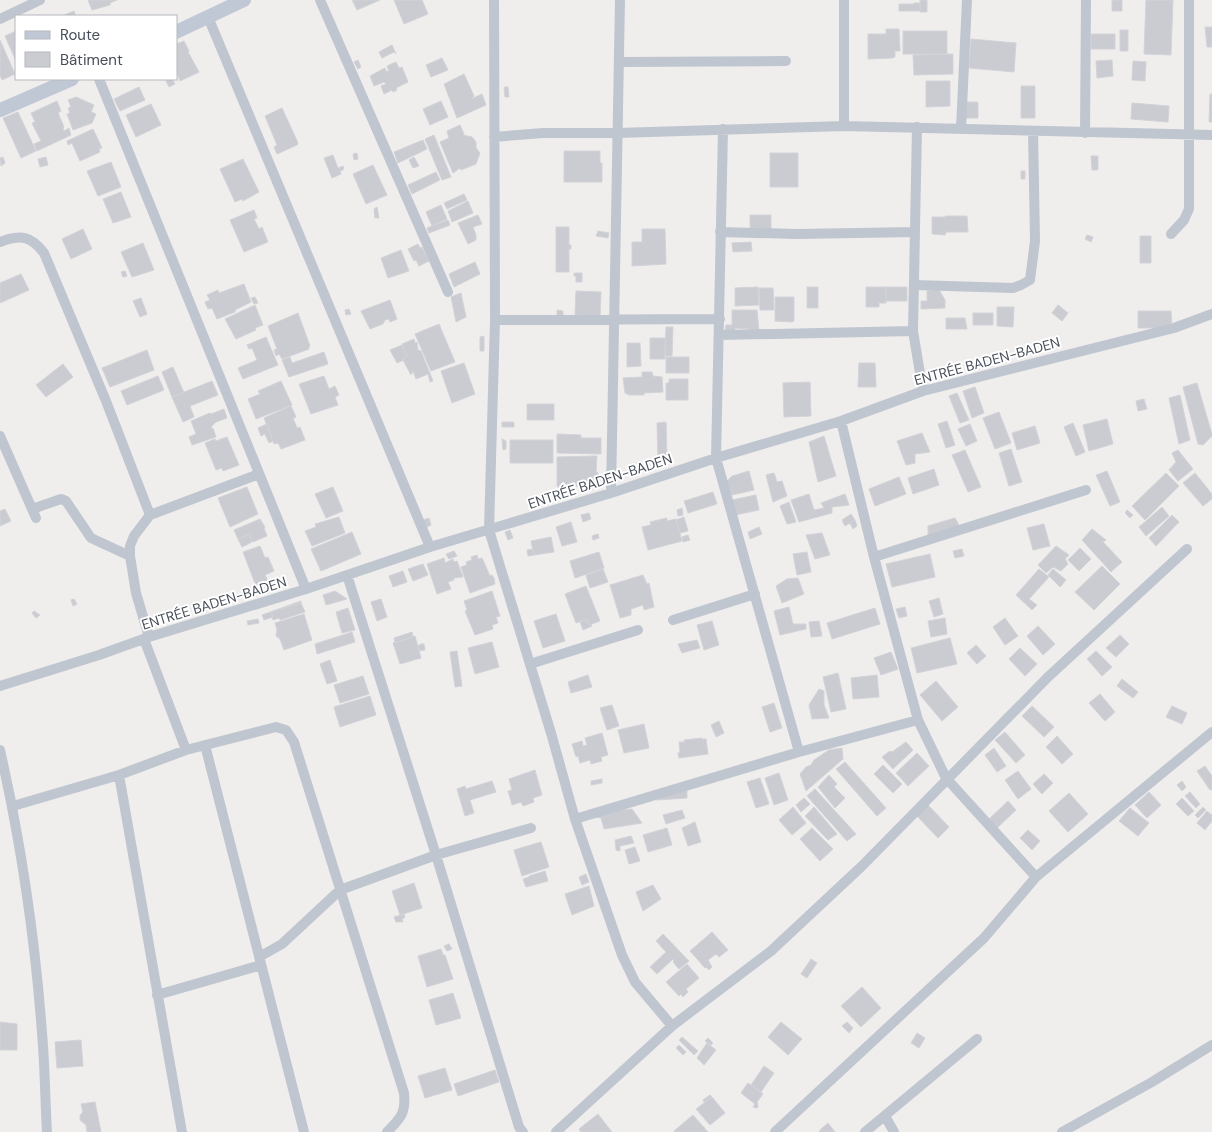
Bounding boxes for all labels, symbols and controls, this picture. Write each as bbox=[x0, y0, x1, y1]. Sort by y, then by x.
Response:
legend bbox=[15, 15, 178, 80]
text: Route bbox=[60, 25, 100, 45]
text: Bâtiment bbox=[60, 50, 123, 70]
street label: ENTRÉE BADEN-BADEN bbox=[912, 333, 1062, 389]
street label: ENTRÉE BADEN-BADEN bbox=[526, 449, 674, 513]
street label: ENTRÉE BADEN-BADEN bbox=[139, 572, 289, 634]

